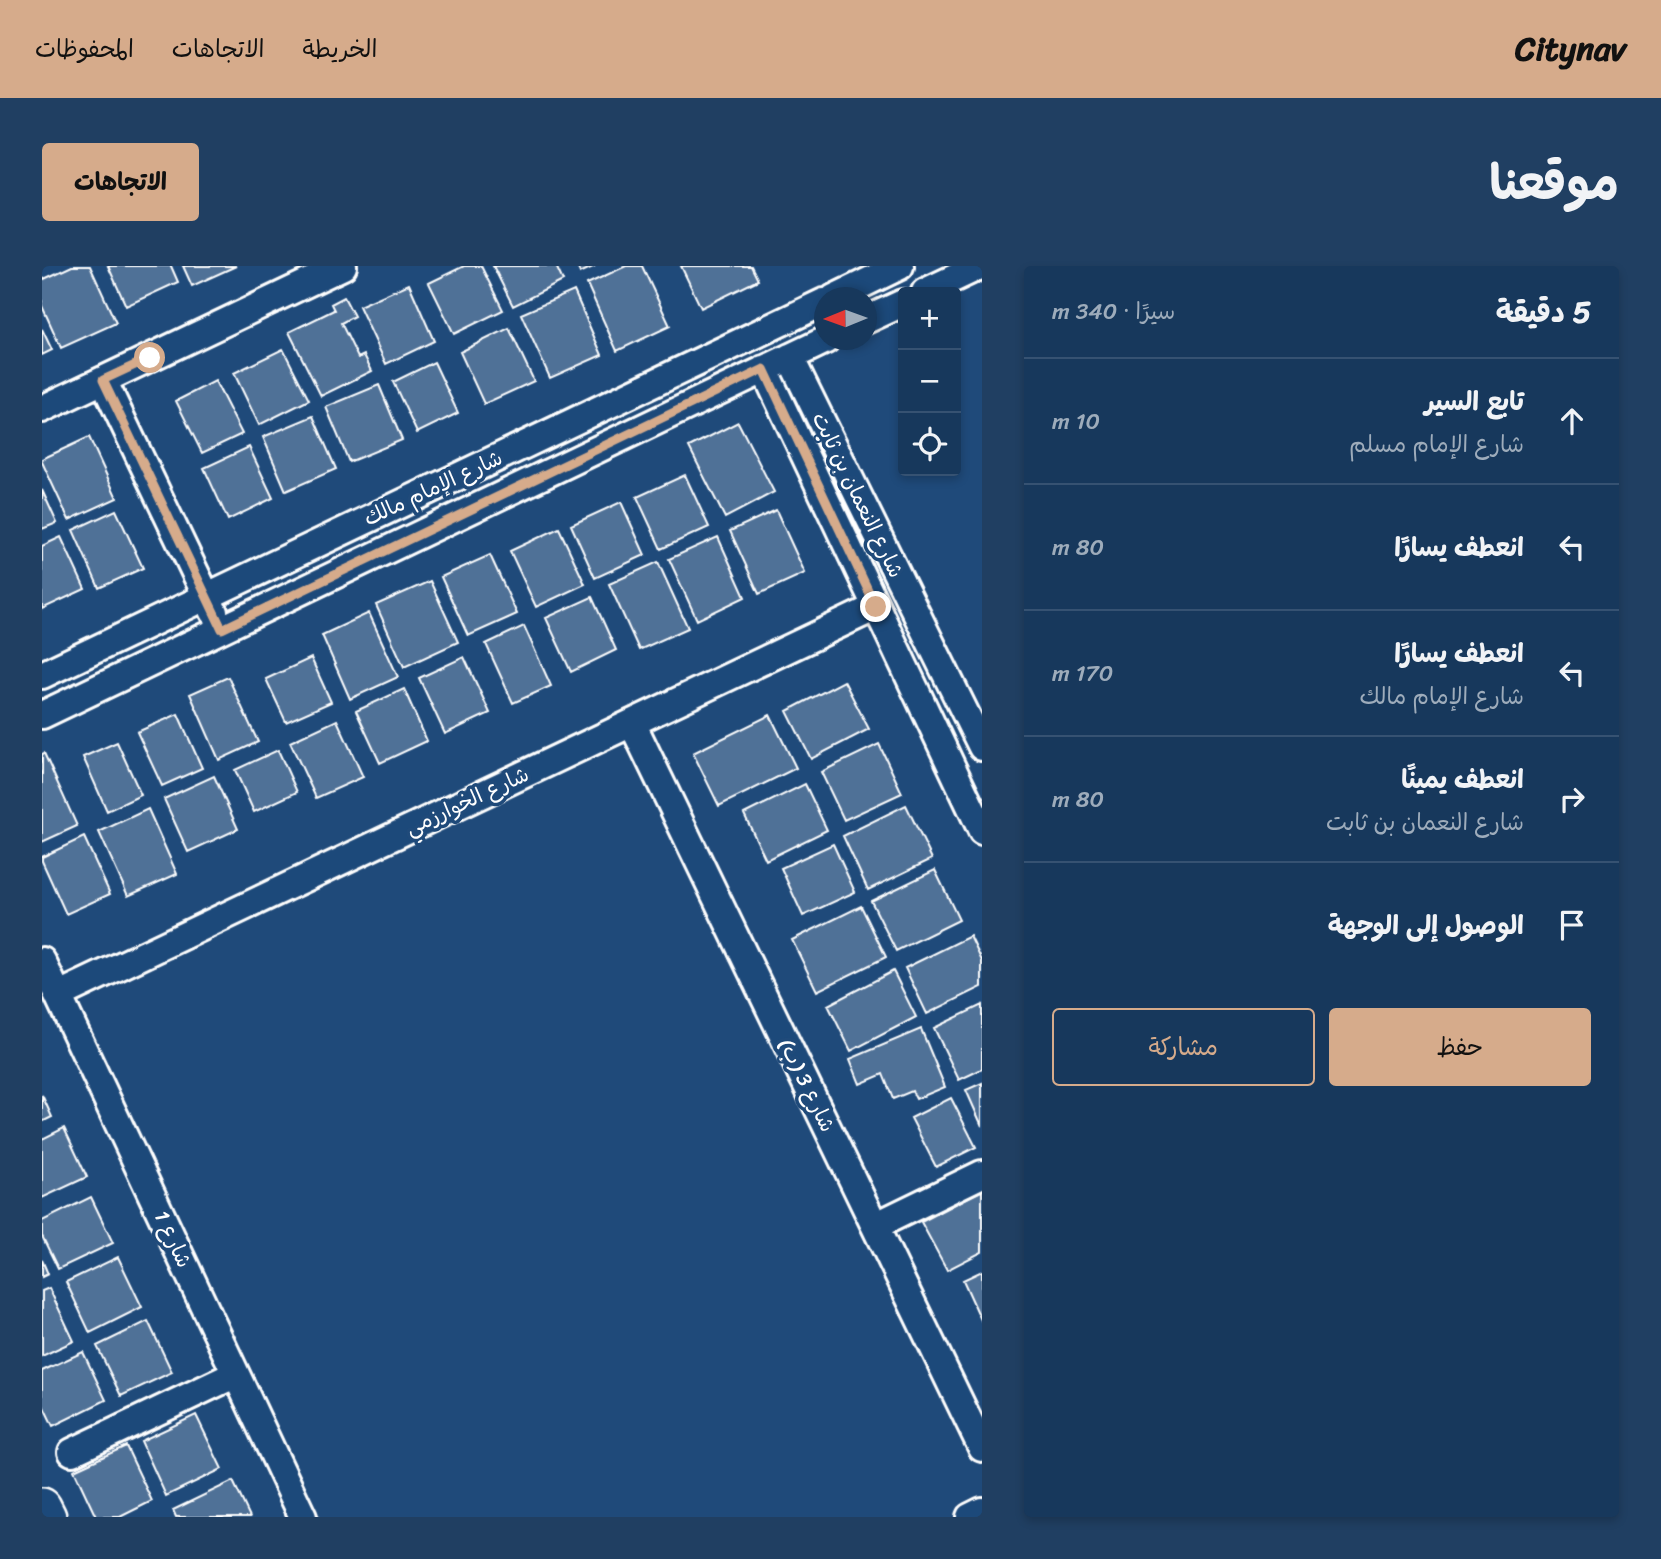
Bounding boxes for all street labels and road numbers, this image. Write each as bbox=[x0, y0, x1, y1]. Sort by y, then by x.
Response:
street label: شارع النعمان بن ثابت bbox=[801, 405, 915, 585]
street label: شارع الإمام مالك bbox=[357, 439, 509, 537]
street label: شارع الخوارزمي bbox=[398, 756, 536, 846]
street label: شارع 3 (ب) bbox=[768, 1031, 846, 1139]
street label: شارع 1 bbox=[143, 1204, 203, 1274]

